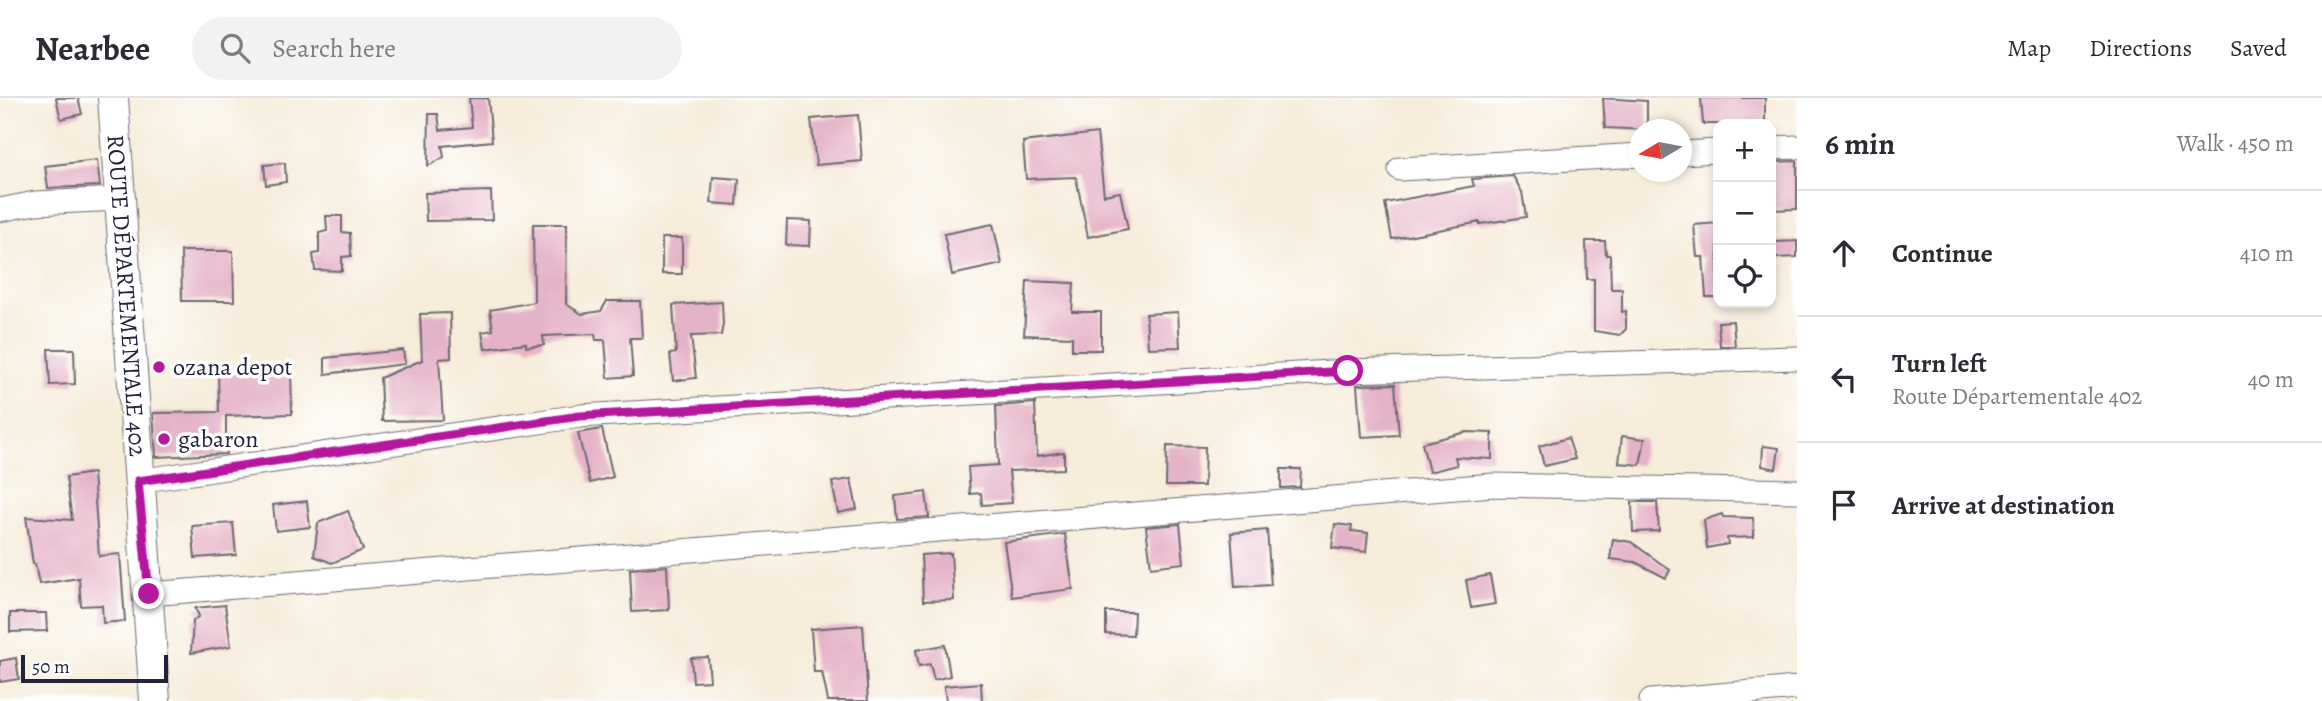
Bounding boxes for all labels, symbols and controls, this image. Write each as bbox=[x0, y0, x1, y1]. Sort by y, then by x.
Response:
search box bbox=[192, 17, 682, 80]
text: Nearbee bbox=[35, 26, 150, 71]
icon: search bbox=[216, 29, 254, 67]
text: Search here bbox=[272, 31, 396, 66]
text: Map bbox=[2007, 32, 2051, 64]
text: Directions bbox=[2089, 32, 2192, 64]
text: Saved bbox=[2230, 32, 2287, 64]
north arrow bbox=[1629, 119, 1692, 182]
map controls bbox=[1713, 119, 1776, 308]
button: + bbox=[1713, 119, 1776, 182]
text: 6 min bbox=[1825, 124, 1895, 164]
text: Walk · 450 m bbox=[2177, 128, 2294, 159]
street label: ROUTE DÉPARTEMENTALE 402 bbox=[100, 133, 154, 458]
button: − bbox=[1713, 182, 1776, 245]
icon: ahead bbox=[1825, 234, 1863, 272]
text: Continue bbox=[1892, 236, 1993, 271]
text: 410 m bbox=[2240, 238, 2294, 269]
button: locate bbox=[1713, 245, 1776, 308]
text: Turn left bbox=[1892, 346, 1987, 381]
place label: ozana depot bbox=[173, 351, 293, 383]
route start bbox=[1332, 355, 1363, 386]
marker: ozana depot bbox=[151, 359, 167, 375]
icon: left bbox=[1825, 360, 1863, 398]
text: 40 m bbox=[2248, 364, 2294, 395]
text: Route Départementale 402 bbox=[1892, 381, 2142, 412]
place label: gabaron bbox=[178, 423, 258, 455]
marker: gabaron bbox=[156, 431, 172, 447]
icon: arrive bbox=[1825, 486, 1863, 524]
text: Arrive at destination bbox=[1892, 488, 2115, 523]
route end bbox=[133, 578, 164, 609]
scale bar bbox=[21, 652, 168, 684]
text: 50 m bbox=[32, 654, 70, 680]

